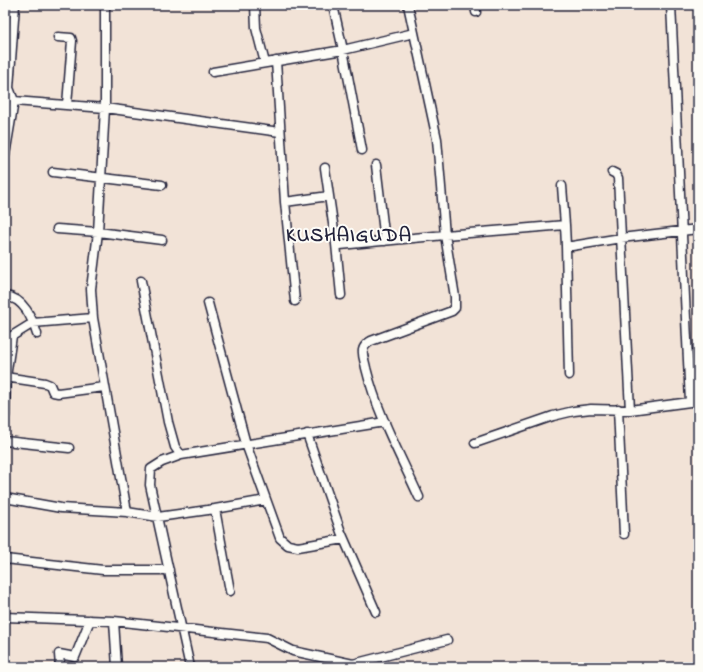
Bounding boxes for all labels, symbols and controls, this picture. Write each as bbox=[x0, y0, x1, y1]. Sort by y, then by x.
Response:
district label: KUSHAIGUDA bbox=[286, 222, 412, 251]

